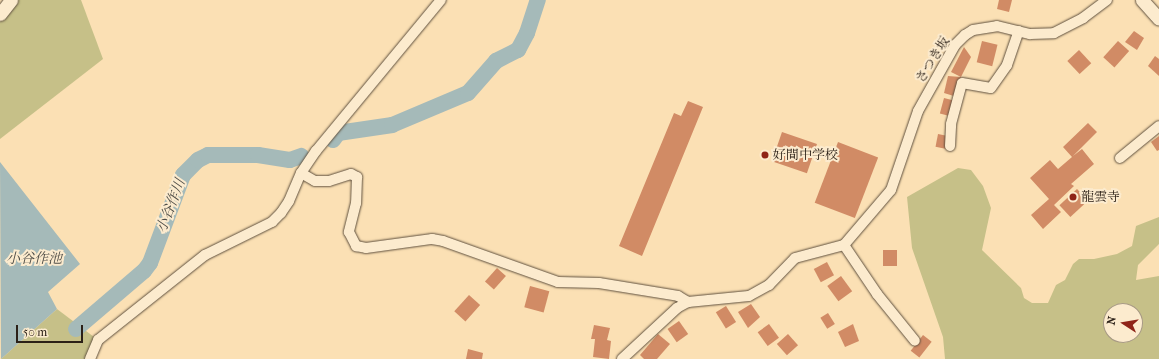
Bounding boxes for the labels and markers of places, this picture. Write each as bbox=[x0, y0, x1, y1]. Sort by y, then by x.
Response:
place label: 好間中学校 bbox=[773, 147, 838, 163]
marker: 好間中学校 bbox=[760, 150, 770, 160]
place label: 龍雲寺 bbox=[1081, 189, 1120, 205]
marker: 龍雲寺 bbox=[1068, 192, 1078, 202]

